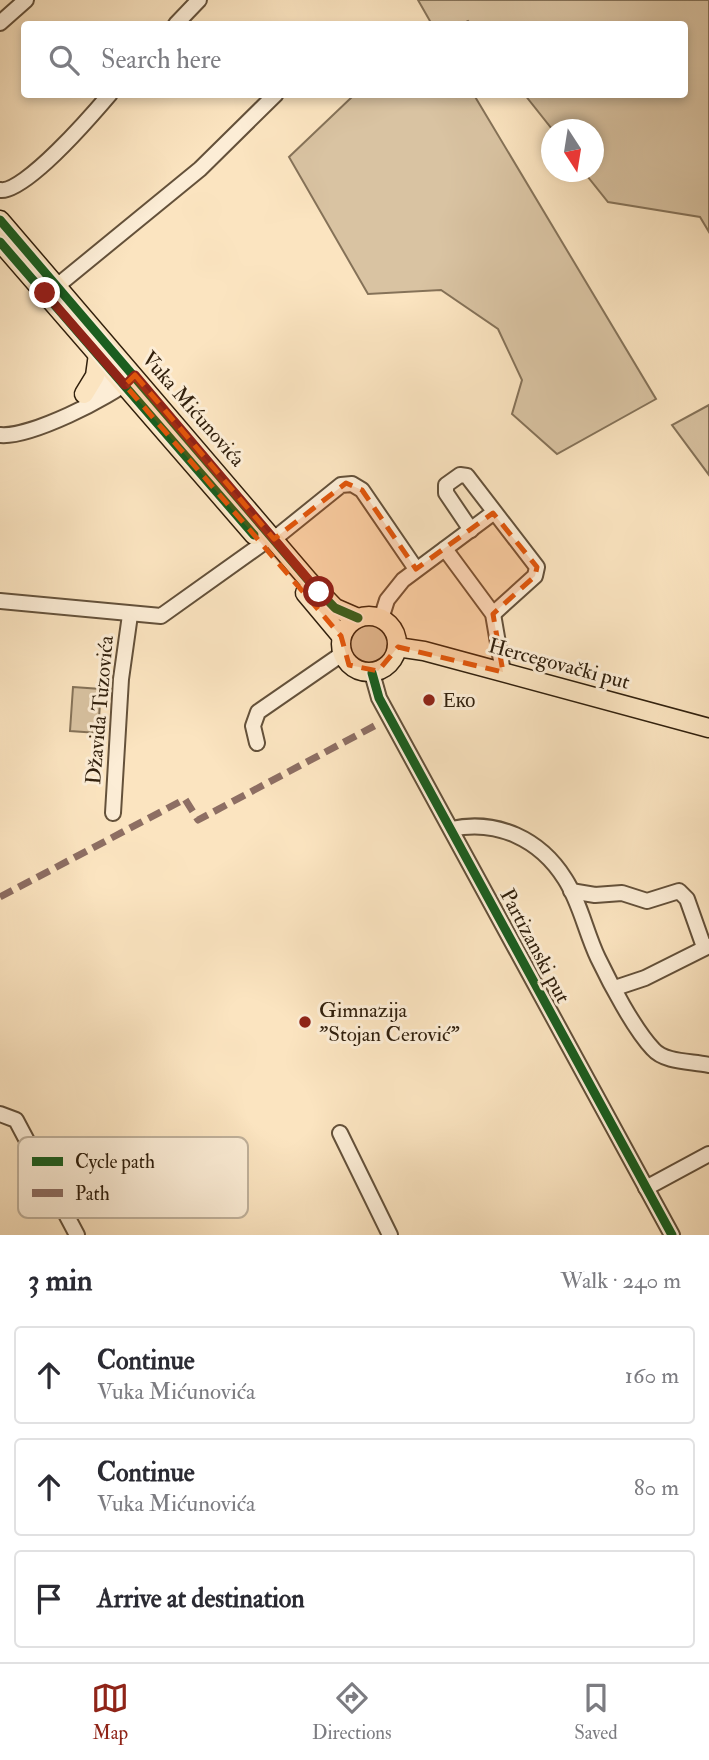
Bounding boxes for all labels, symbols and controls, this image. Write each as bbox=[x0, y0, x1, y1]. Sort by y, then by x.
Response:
search box bbox=[21, 21, 688, 98]
icon: search bbox=[45, 41, 83, 79]
text: Search here bbox=[101, 44, 221, 76]
north arrow bbox=[541, 119, 604, 182]
route end bbox=[29, 277, 60, 308]
street label: Vuka Mićunovića bbox=[135, 346, 251, 473]
route start bbox=[303, 576, 334, 607]
street label: Hercegovački put bbox=[485, 632, 633, 696]
street label: Džavida Tuzovića bbox=[80, 634, 120, 786]
place label: Еко bbox=[443, 687, 475, 714]
marker: Еко bbox=[421, 692, 437, 708]
street label: Partizanski put bbox=[494, 884, 577, 1008]
place label: Gimnazija "Stojan Cerović" bbox=[319, 997, 460, 1048]
marker: Gimnazija "Stojan Cerović" bbox=[297, 1014, 313, 1030]
legend bbox=[18, 1137, 248, 1218]
text: Cycle path bbox=[75, 1150, 155, 1175]
text: Path bbox=[75, 1182, 110, 1206]
text: 3 min bbox=[28, 1262, 93, 1299]
text: Walk · 240 m bbox=[561, 1266, 681, 1295]
text: Continue bbox=[97, 1345, 195, 1377]
icon: ahead bbox=[30, 1356, 68, 1394]
text: 160 m bbox=[625, 1361, 679, 1390]
text: Vuka Mićunovića bbox=[97, 1377, 255, 1406]
text: Continue bbox=[97, 1457, 195, 1489]
icon: ahead bbox=[30, 1468, 68, 1506]
text: 80 m bbox=[634, 1473, 679, 1502]
text: Vuka Mićunovića bbox=[97, 1489, 255, 1518]
icon: arrive bbox=[30, 1580, 68, 1618]
text: Arrive at destination bbox=[97, 1583, 305, 1615]
tab: Map bbox=[91, 1679, 129, 1745]
tab: Directions bbox=[312, 1679, 392, 1745]
tab: Saved bbox=[574, 1679, 618, 1745]

